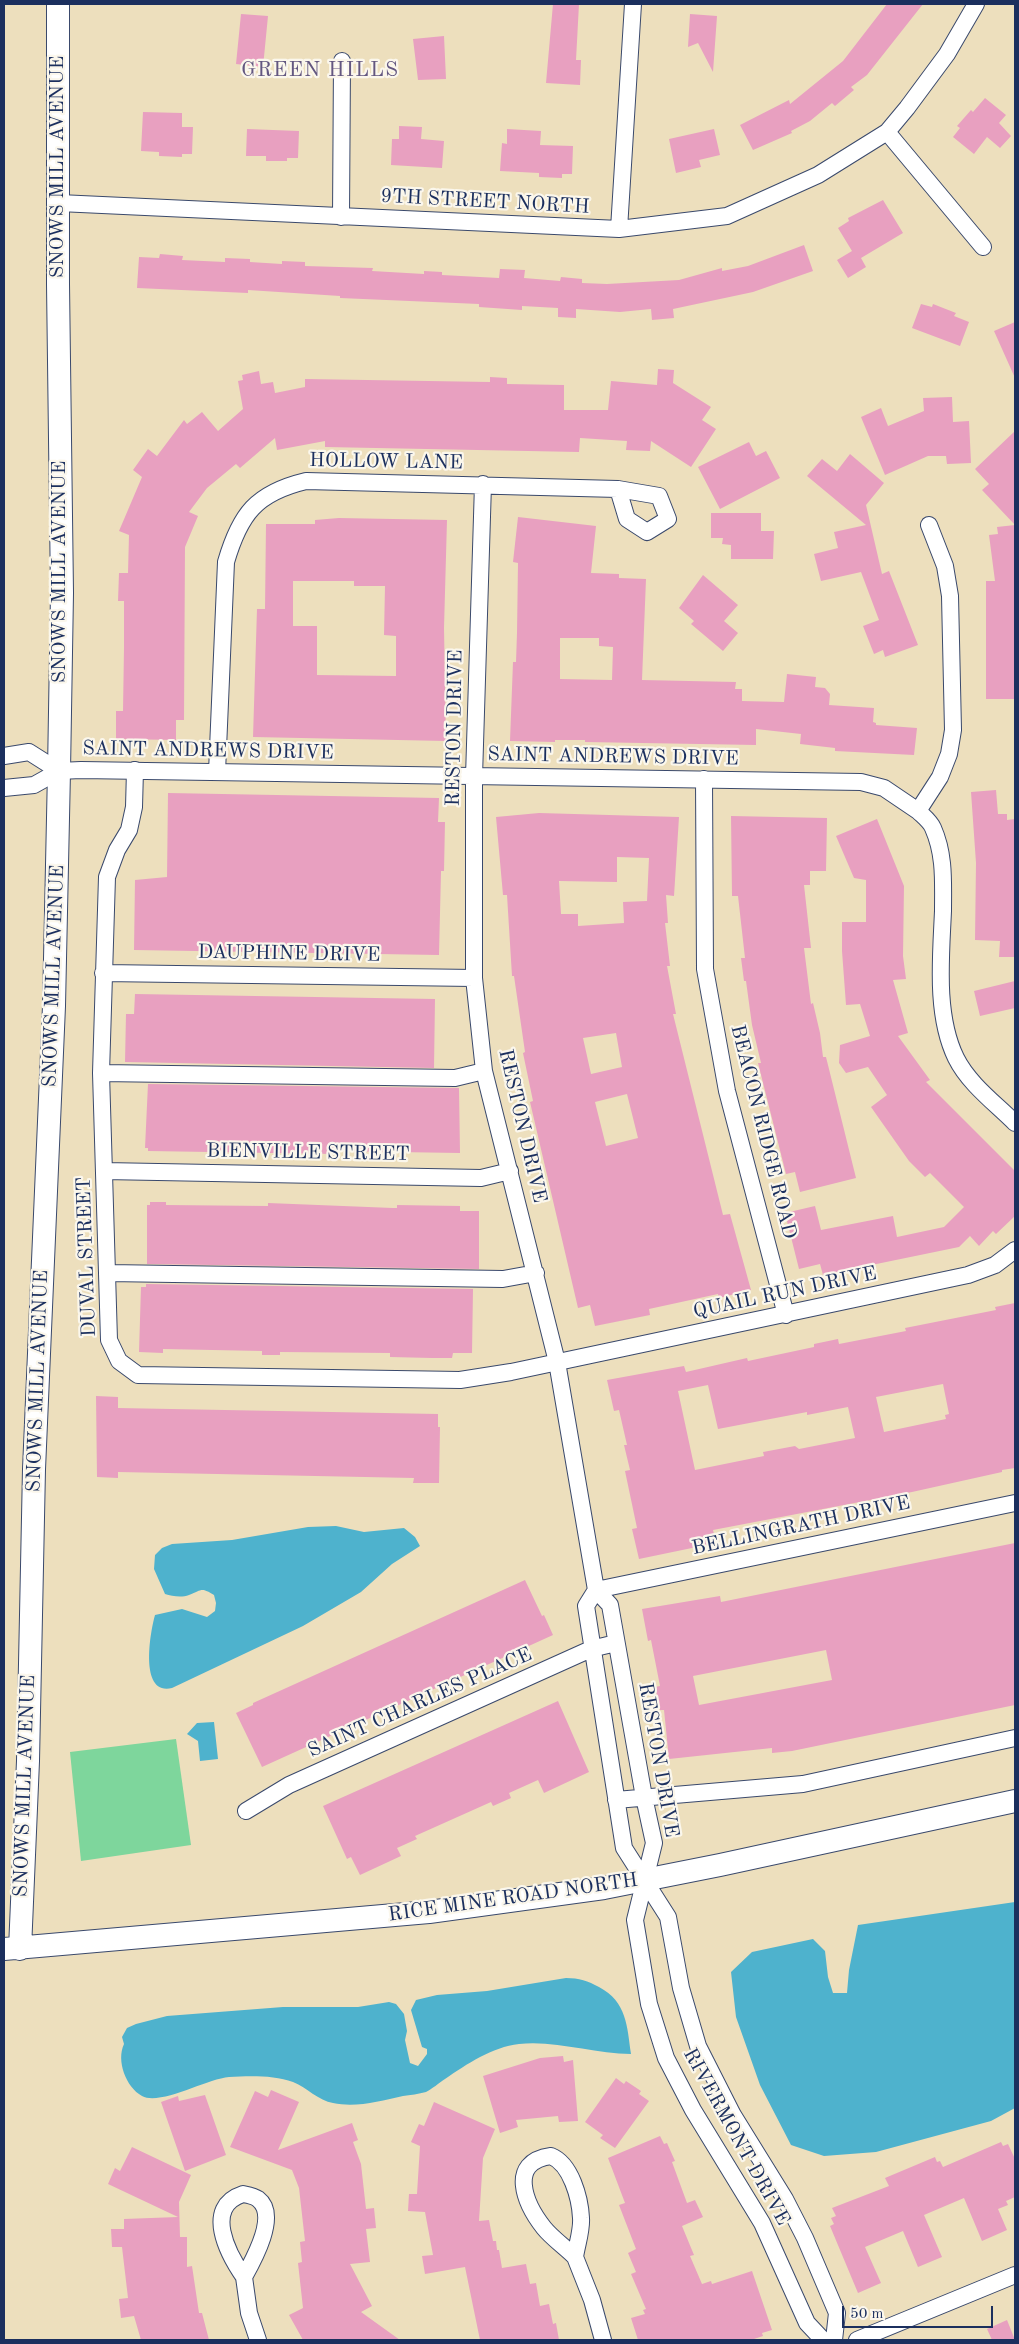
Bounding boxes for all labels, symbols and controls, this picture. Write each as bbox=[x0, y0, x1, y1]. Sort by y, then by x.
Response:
street label: SNOWS MILL AVENUE bbox=[46, 56, 70, 278]
district label: GREEN HILLS bbox=[240, 57, 400, 83]
street label: 9TH STREET NORTH bbox=[380, 185, 590, 219]
street label: HOLLOW LANE bbox=[309, 449, 463, 475]
street label: SNOWS MILL AVENUE bbox=[48, 461, 72, 683]
street label: RESTON DRIVE bbox=[442, 649, 468, 807]
street label: SAINT ANDREWS DRIVE bbox=[82, 737, 334, 765]
street label: SAINT ANDREWS DRIVE bbox=[487, 743, 739, 771]
street label: SNOWS MILL AVENUE bbox=[38, 864, 70, 1088]
street label: DAUPHINE DRIVE bbox=[197, 940, 381, 968]
street label: BEACON RIDGE ROAD bbox=[725, 1022, 801, 1242]
street label: RESTON DRIVE bbox=[493, 1047, 551, 1205]
street label: BIENVILLE STREET bbox=[206, 1139, 410, 1167]
street label: DUVAL STREET bbox=[72, 1177, 102, 1337]
street label: QUAIL RUN DRIVE bbox=[691, 1262, 879, 1324]
street label: SNOWS MILL AVENUE bbox=[22, 1269, 54, 1493]
street label: BELLINGRATH DRIVE bbox=[690, 1491, 912, 1561]
street label: SAINT CHARLES PLACE bbox=[304, 1643, 536, 1763]
street label: SNOWS MILL AVENUE bbox=[9, 1674, 41, 1898]
street label: RESTON DRIVE bbox=[633, 1681, 683, 1839]
street label: RICE MINE ROAD NORTH bbox=[387, 1869, 639, 1927]
street label: RIVERMONT DRIVE bbox=[677, 2044, 795, 2230]
scale bar bbox=[844, 2296, 995, 2328]
text: 50 m bbox=[850, 2307, 884, 2322]

